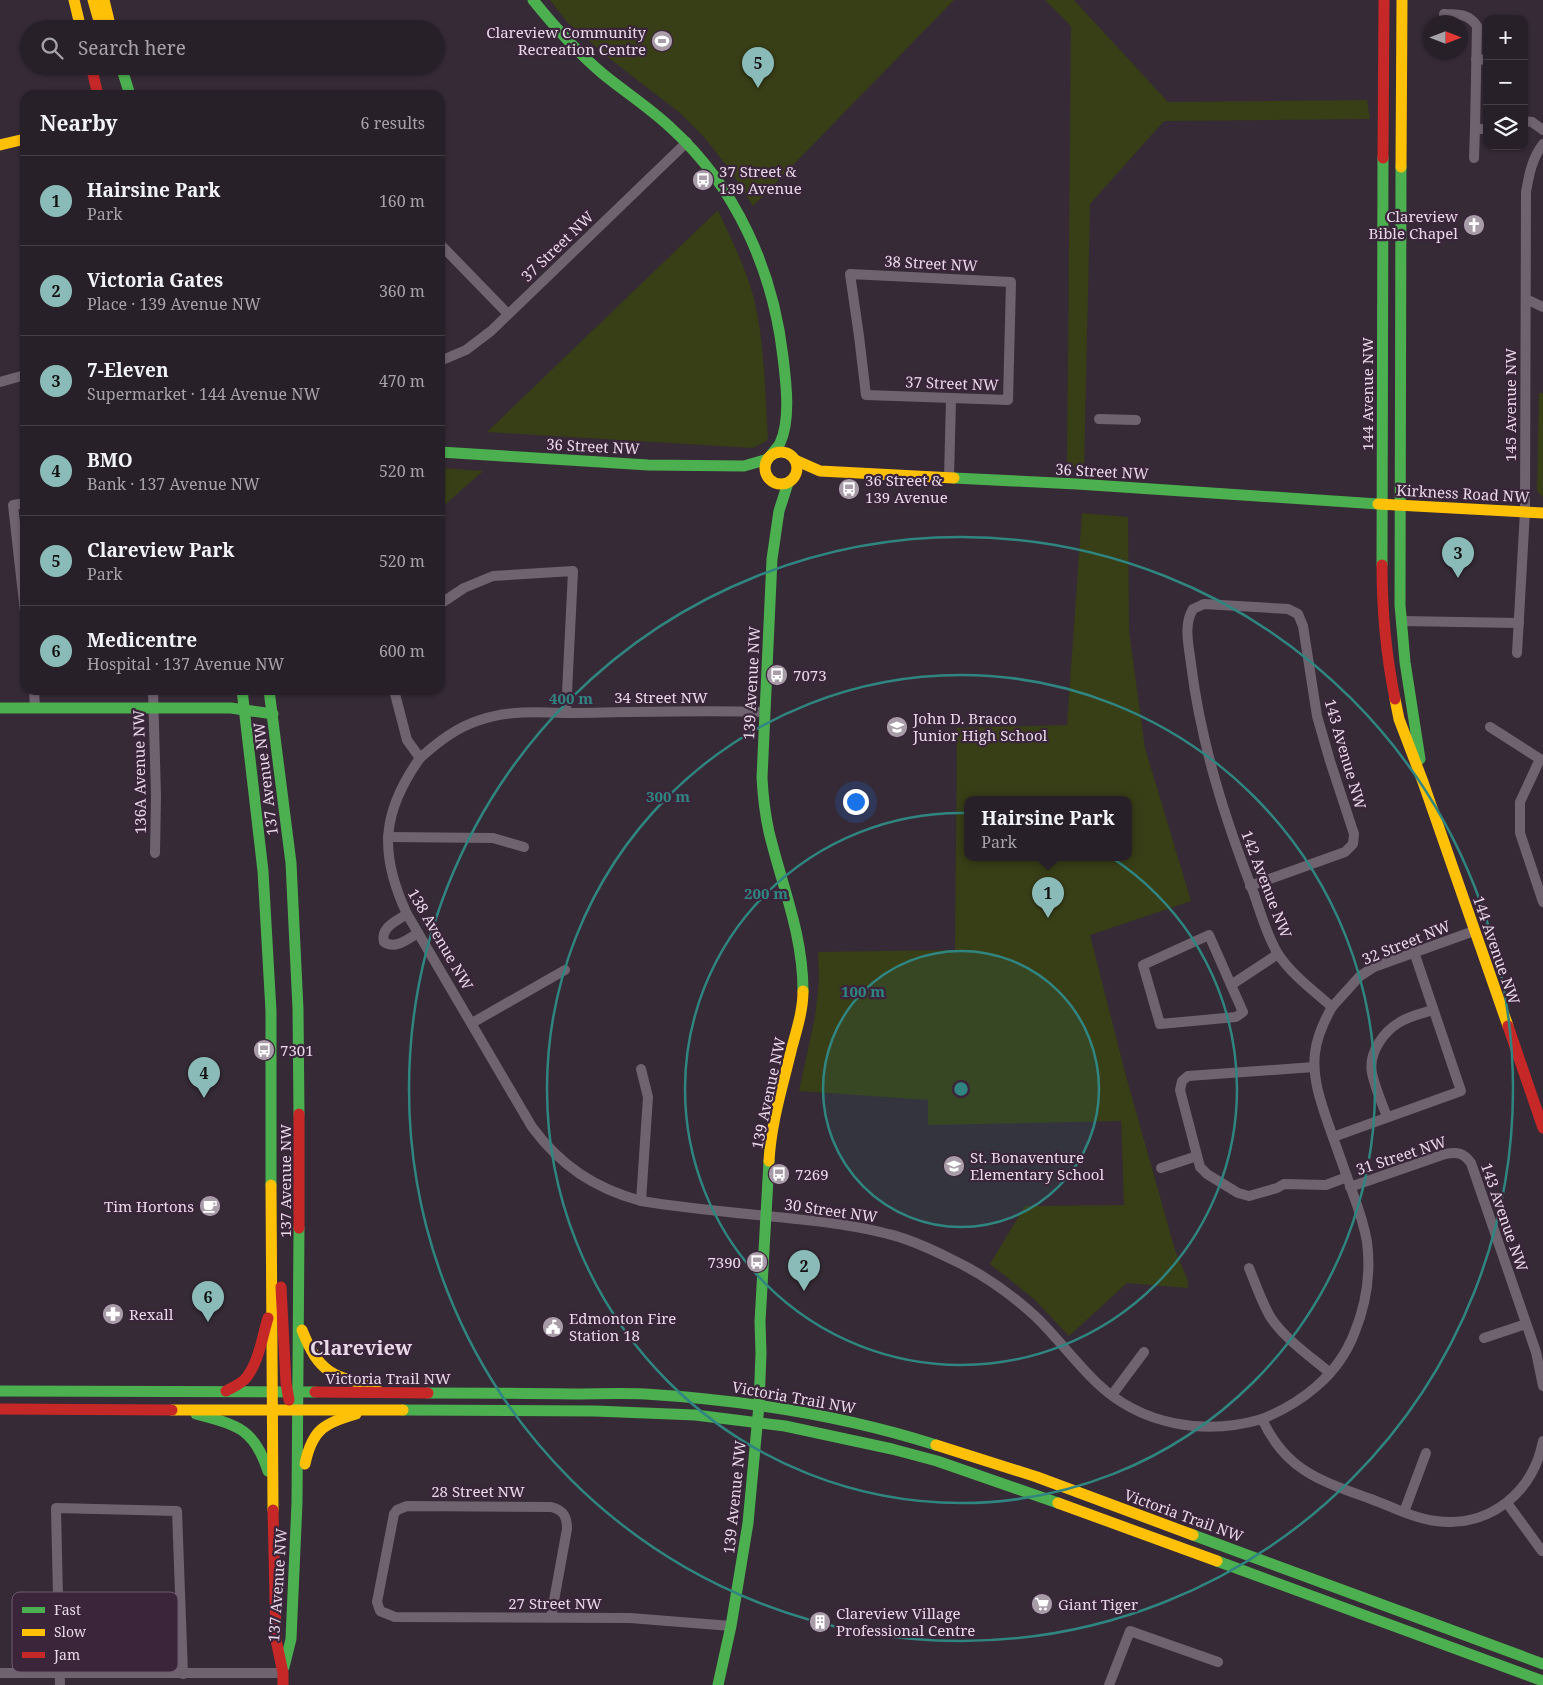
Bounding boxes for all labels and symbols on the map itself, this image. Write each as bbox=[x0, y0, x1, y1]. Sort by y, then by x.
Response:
north arrow bbox=[1423, 15, 1468, 60]
place label: Clareview Community Recreation Centre bbox=[486, 22, 647, 59]
sports icon: Clareview Community Recreation Centre bbox=[650, 29, 674, 53]
pin: 5 bbox=[742, 47, 774, 88]
place label: 37 Street & 139 Avenue bbox=[719, 161, 802, 198]
bus stop icon: 37 Street & 139 Avenue bbox=[691, 168, 715, 192]
street label: 37 Street NW bbox=[516, 206, 598, 286]
place label: Clareview Bible Chapel bbox=[1369, 206, 1458, 243]
church icon: Clareview Bible Chapel bbox=[1462, 213, 1486, 237]
street label: 38 Street NW bbox=[884, 251, 979, 275]
street label: 144 Avenue NW bbox=[1357, 337, 1377, 451]
street label: 145 Avenue NW bbox=[1500, 348, 1520, 462]
street label: 37 Street NW bbox=[905, 371, 999, 395]
street label: 36 Street NW bbox=[546, 434, 641, 458]
street label: 36 Street NW bbox=[1055, 459, 1150, 483]
place label: 36 Street & 139 Avenue bbox=[865, 470, 948, 507]
bus stop icon: 36 Street & 139 Avenue bbox=[837, 477, 861, 501]
street label: Kirkness Road NW bbox=[1396, 480, 1530, 506]
pin: 3 bbox=[1442, 537, 1474, 578]
street label: 139 Avenue NW bbox=[738, 625, 764, 740]
bus stop icon: 7073 bbox=[765, 663, 789, 687]
place label: 7073 bbox=[793, 665, 827, 685]
street label: 34 Street NW bbox=[614, 687, 708, 707]
text: 400 m bbox=[549, 688, 593, 708]
street label: 143 Avenue NW bbox=[1321, 697, 1371, 812]
place label: John D. Bracco Junior High School bbox=[912, 708, 1048, 745]
street label: 136A Avenue NW bbox=[128, 709, 150, 834]
school or university icon: John D. Bracco Junior High School bbox=[885, 715, 909, 739]
street label: 137 Avenue NW bbox=[248, 721, 282, 837]
text: 300 m bbox=[646, 786, 690, 806]
your location bbox=[843, 789, 869, 815]
street label: 142 Avenue NW bbox=[1237, 827, 1297, 941]
pin: 1 bbox=[1032, 877, 1064, 918]
text: 200 m bbox=[744, 883, 788, 903]
street label: 138 Avenue NW bbox=[404, 885, 478, 993]
street label: 144 Avenue NW bbox=[1469, 893, 1525, 1007]
street label: 32 Street NW bbox=[1359, 915, 1453, 969]
text: 100 m bbox=[841, 981, 885, 1001]
street label: 139 Avenue NW bbox=[746, 1035, 790, 1151]
bus stop icon: 7301 bbox=[252, 1038, 276, 1062]
place label: 7301 bbox=[280, 1040, 314, 1060]
pin: 4 bbox=[188, 1057, 220, 1098]
centre of rings bbox=[952, 1080, 970, 1098]
street label: 137 Avenue NW bbox=[275, 1124, 295, 1238]
street label: 31 Street NW bbox=[1353, 1131, 1449, 1179]
place label: St. Bonaventure Elementary School bbox=[970, 1147, 1104, 1184]
school or university icon: St. Bonaventure Elementary School bbox=[942, 1154, 966, 1178]
street label: 143 Avenue NW bbox=[1477, 1160, 1533, 1274]
bus stop icon: 7269 bbox=[767, 1162, 791, 1186]
place label: 7269 bbox=[795, 1164, 829, 1184]
cafe icon: Tim Hortons bbox=[198, 1194, 222, 1218]
street label: 30 Street NW bbox=[783, 1194, 879, 1226]
place label: Tim Hortons bbox=[104, 1196, 194, 1216]
bus stop icon: 7390 bbox=[745, 1250, 769, 1274]
pin: 2 bbox=[788, 1250, 820, 1291]
place label: 7390 bbox=[707, 1252, 741, 1272]
pin: 6 bbox=[192, 1281, 224, 1322]
pharmacy icon: Rexall bbox=[101, 1302, 125, 1326]
place label: Rexall bbox=[129, 1304, 174, 1324]
place label: Edmonton Fire Station 18 bbox=[569, 1308, 676, 1345]
public building icon: Edmonton Fire Station 18 bbox=[541, 1315, 565, 1339]
district label: Clareview bbox=[310, 1334, 413, 1361]
street label: Victoria Trail NW bbox=[325, 1368, 451, 1388]
street label: Victoria Trail NW bbox=[731, 1376, 858, 1418]
street label: 139 Avenue NW bbox=[718, 1439, 750, 1555]
street label: 28 Street NW bbox=[431, 1481, 525, 1501]
street label: Victoria Trail NW bbox=[1122, 1484, 1247, 1546]
street label: 137 Avenue NW bbox=[263, 1527, 291, 1642]
legend bbox=[12, 1592, 178, 1672]
supermarket icon: Giant Tiger bbox=[1030, 1592, 1054, 1616]
street label: 27 Street NW bbox=[508, 1593, 602, 1613]
place label: Giant Tiger bbox=[1058, 1594, 1138, 1614]
text: Fast bbox=[54, 1600, 81, 1619]
place label: Clareview Village Professional Centre bbox=[836, 1603, 975, 1640]
building icon: Clareview Village Professional Centre bbox=[808, 1610, 832, 1634]
text: Slow bbox=[54, 1622, 87, 1641]
text: Jam bbox=[53, 1645, 80, 1664]

